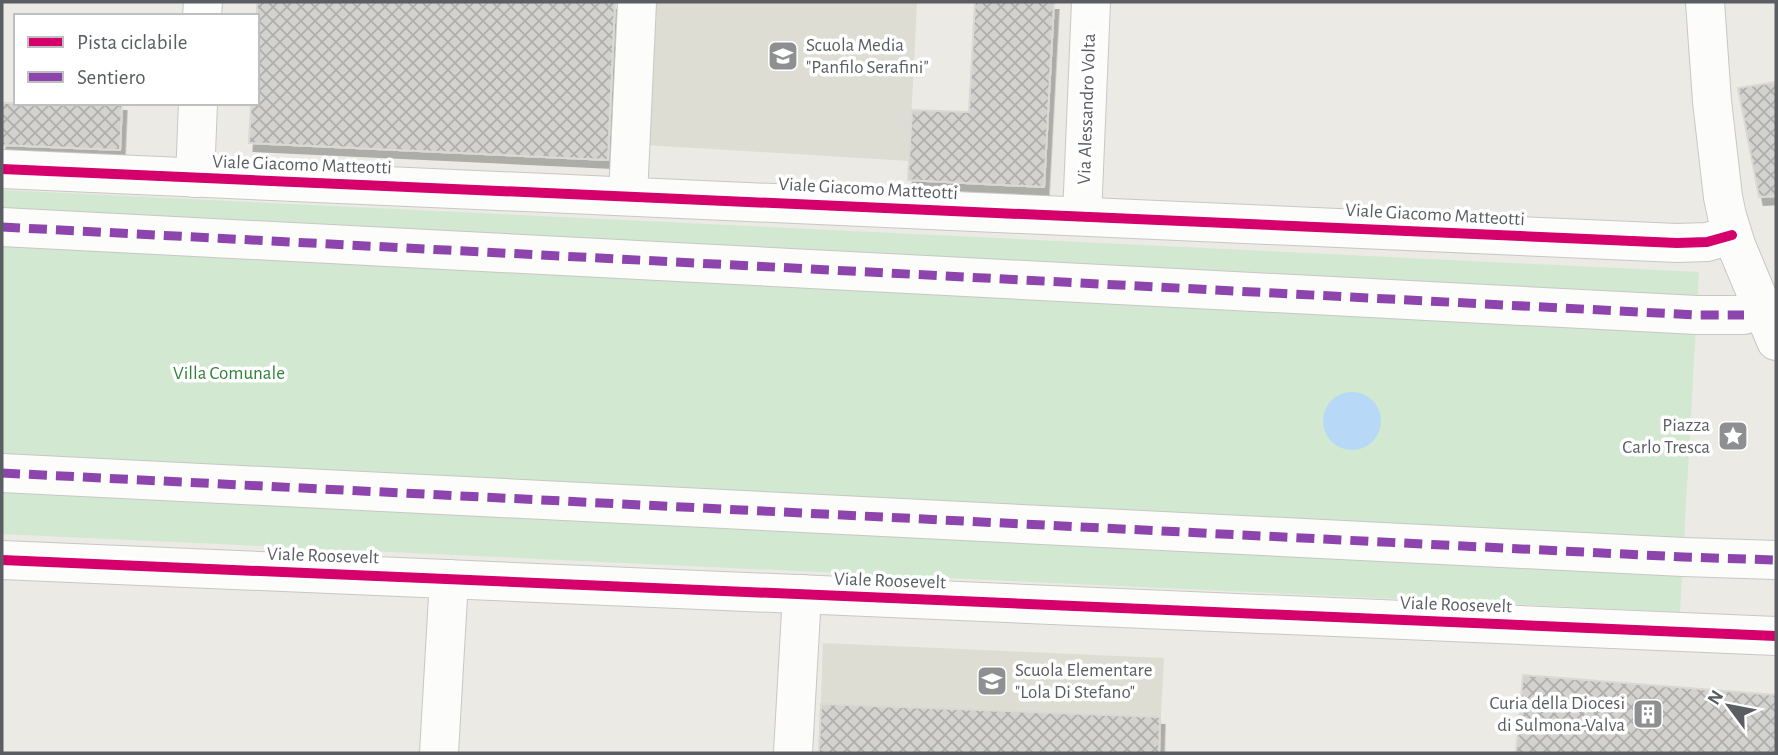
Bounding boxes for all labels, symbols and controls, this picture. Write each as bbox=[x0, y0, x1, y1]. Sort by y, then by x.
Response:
legend bbox=[14, 14, 259, 105]
text: Pista ciclabile bbox=[77, 32, 188, 53]
street label: Via Alessandro Volta bbox=[1075, 33, 1099, 185]
place label: Scuola Media "Panfilo Serafini" bbox=[806, 36, 929, 77]
school or university icon: Scuola Media "Panfilo Serafini" bbox=[766, 39, 800, 73]
text: Sentiero bbox=[77, 67, 146, 88]
street label: Viale Giacomo Matteotti bbox=[212, 152, 392, 178]
street label: Viale Giacomo Matteotti bbox=[778, 175, 958, 203]
street label: Viale Giacomo Matteotti bbox=[1345, 201, 1525, 229]
park label: Villa Comunale bbox=[173, 364, 285, 383]
place label: Piazza Carlo Tresca bbox=[1622, 416, 1710, 457]
place icon: Piazza Carlo Tresca bbox=[1716, 419, 1750, 453]
street label: Viale Roosevelt bbox=[267, 545, 379, 567]
street label: Viale Roosevelt bbox=[834, 570, 946, 592]
street label: Viale Roosevelt bbox=[1400, 594, 1512, 616]
place label: Scuola Elementare "Lola Di Stefano" bbox=[1015, 661, 1152, 702]
school or university icon: Scuola Elementare "Lola Di Stefano" bbox=[975, 664, 1009, 698]
north arrow bbox=[1694, 671, 1764, 741]
text: N bbox=[1704, 687, 1727, 708]
place label: Curia della Diocesi di Sulmona-Valva bbox=[1489, 694, 1625, 735]
building icon: Curia della Diocesi di Sulmona-Valva bbox=[1631, 697, 1665, 731]

